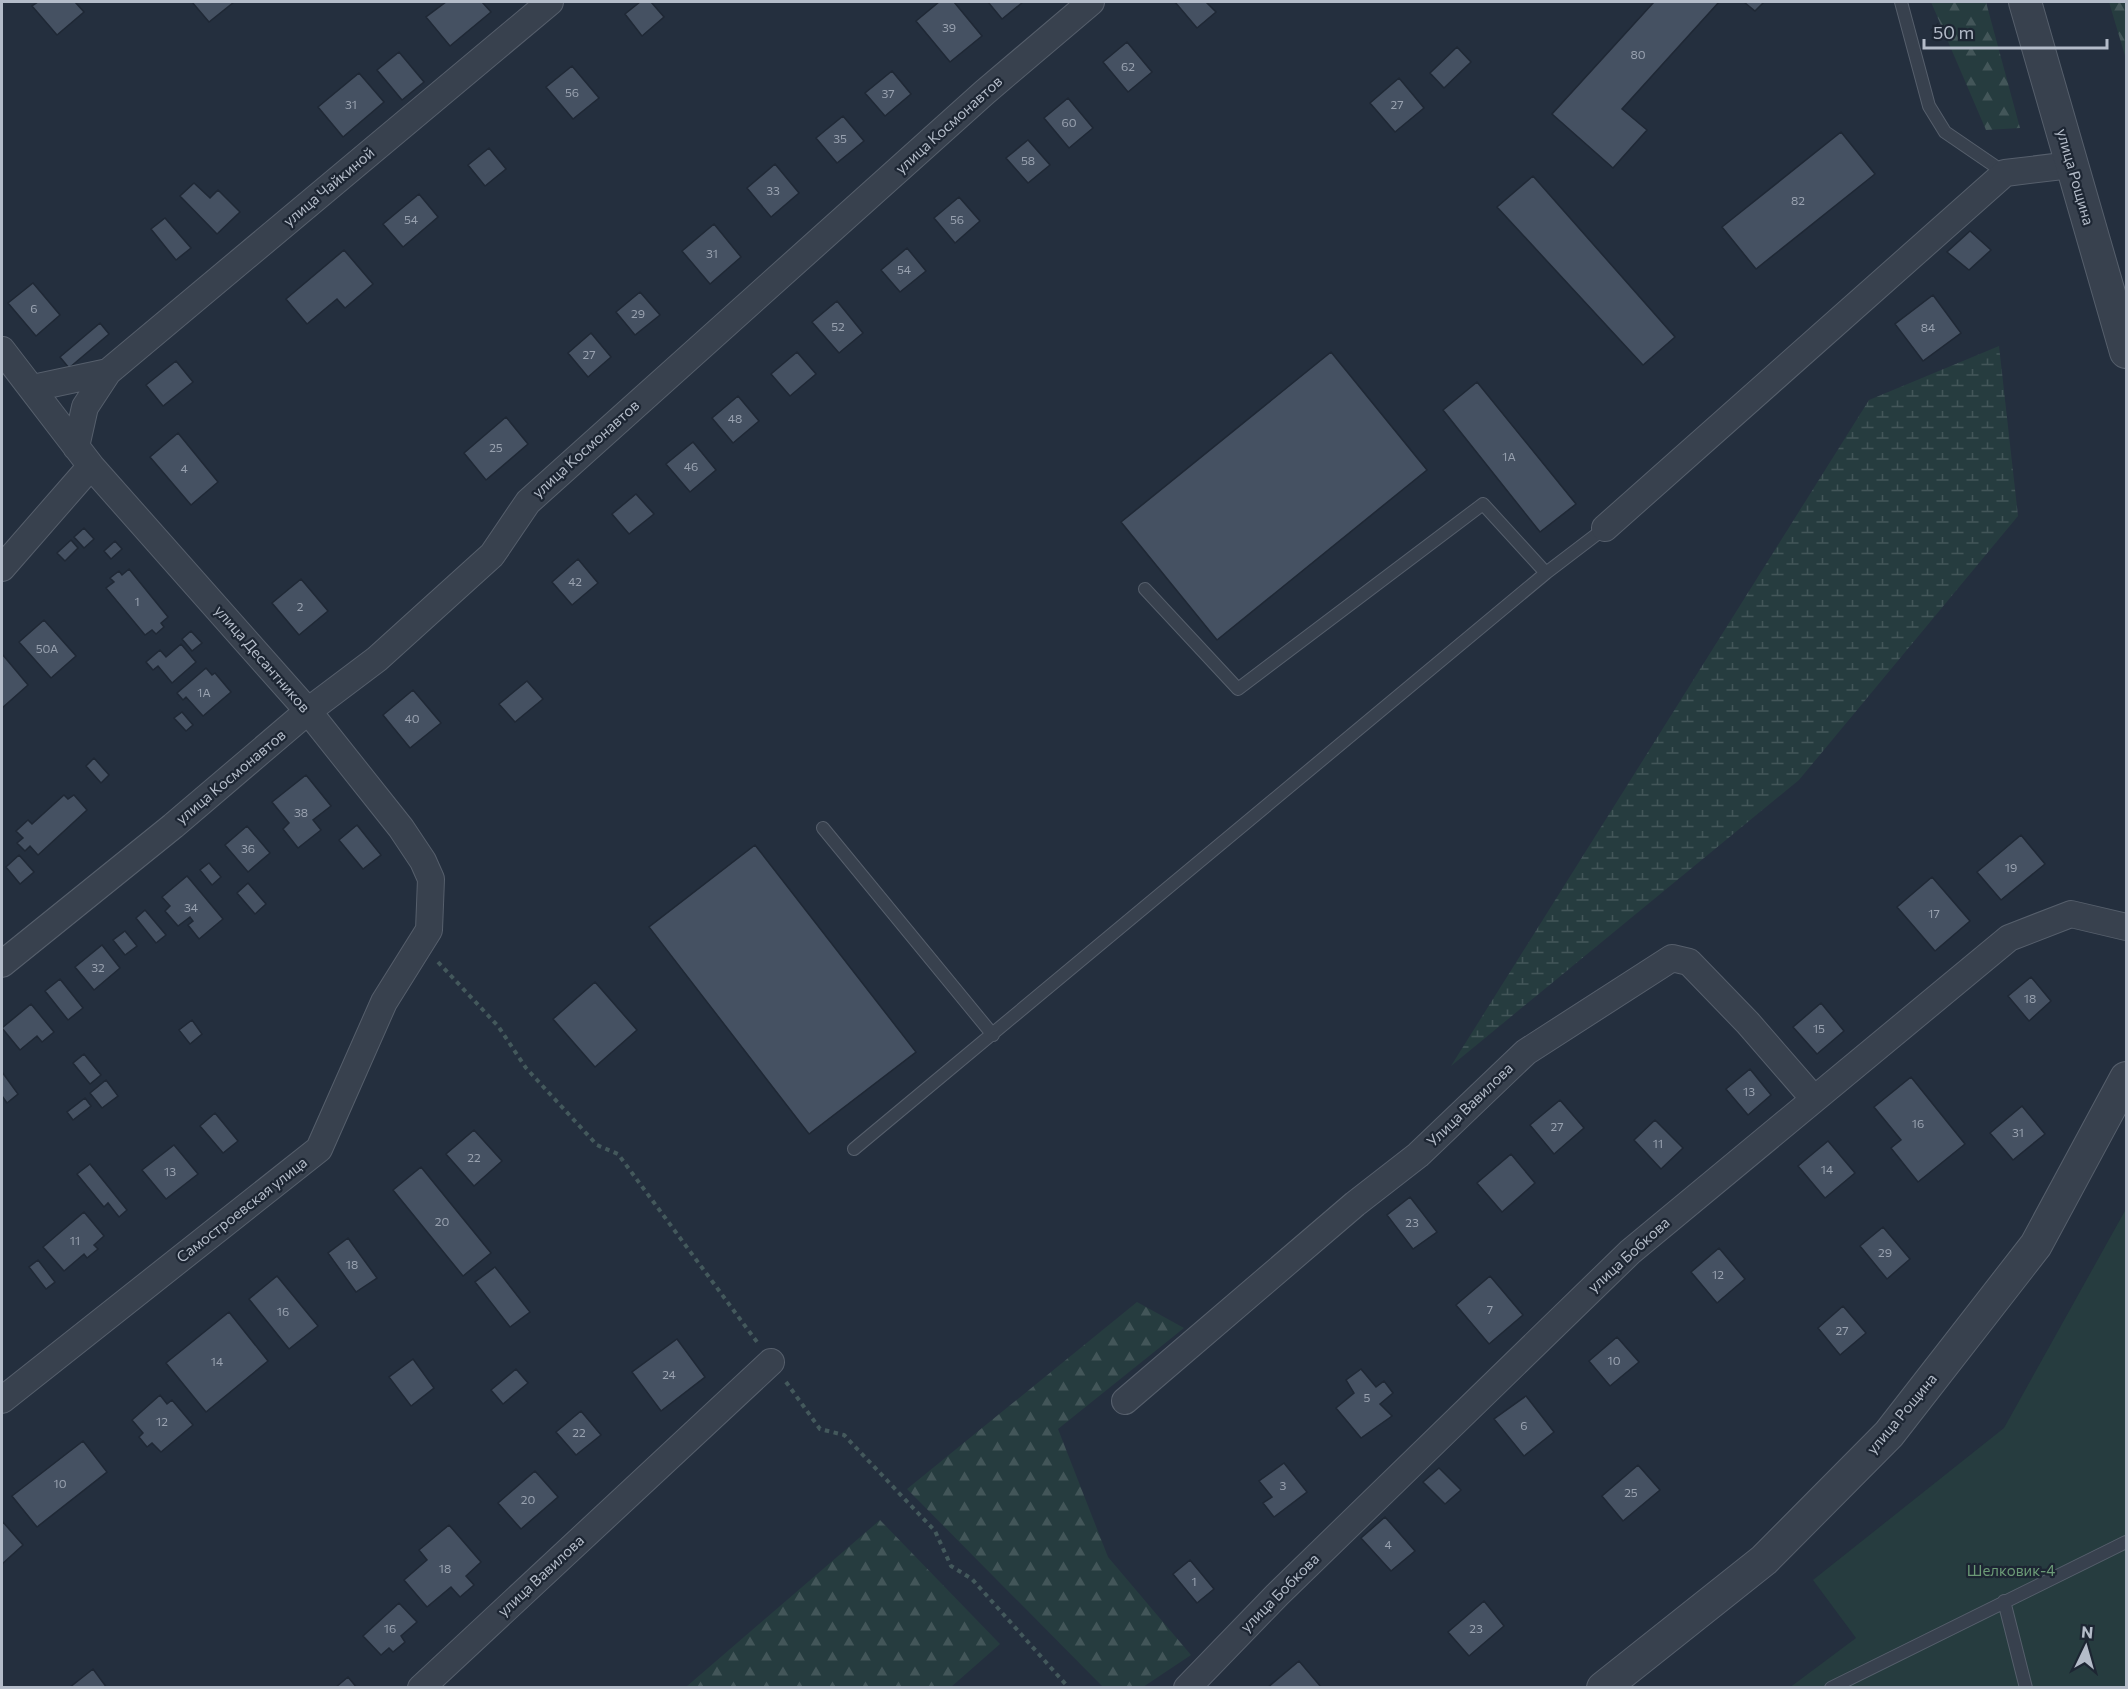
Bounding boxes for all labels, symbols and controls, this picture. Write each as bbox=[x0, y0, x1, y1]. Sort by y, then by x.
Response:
scale bar bbox=[1924, 12, 2107, 50]
house number: 39 bbox=[942, 20, 956, 34]
text: 50 m bbox=[1933, 21, 1974, 43]
house number: 80 bbox=[1630, 47, 1646, 61]
house number: 62 bbox=[1121, 59, 1135, 73]
street label: улица Космонавтов bbox=[891, 72, 1005, 177]
house number: 56 bbox=[565, 85, 579, 99]
house number: 37 bbox=[881, 86, 895, 100]
house number: 31 bbox=[345, 97, 357, 111]
house number: 27 bbox=[1391, 97, 1403, 111]
house number: 60 bbox=[1061, 115, 1077, 129]
street label: улица Рощина bbox=[2054, 126, 2098, 227]
house number: 35 bbox=[833, 131, 847, 145]
street label: улица Чайкиной bbox=[279, 143, 377, 230]
house number: 58 bbox=[1021, 153, 1035, 167]
house number: 33 bbox=[766, 183, 780, 197]
house number: 82 bbox=[1791, 193, 1805, 207]
house number: 54 bbox=[404, 212, 418, 226]
house number: 56 bbox=[950, 212, 964, 226]
house number: 31 bbox=[706, 246, 718, 260]
house number: 54 bbox=[897, 262, 911, 276]
house number: 6 bbox=[30, 301, 38, 315]
house number: 29 bbox=[631, 306, 645, 320]
house number: 52 bbox=[831, 319, 845, 333]
house number: 84 bbox=[1921, 320, 1935, 334]
house number: 27 bbox=[583, 347, 595, 361]
street label: улица Космонавтов bbox=[528, 396, 642, 501]
house number: 48 bbox=[728, 411, 742, 425]
house number: 25 bbox=[489, 440, 503, 454]
house number: 1А bbox=[1502, 449, 1516, 463]
house number: 46 bbox=[684, 459, 698, 473]
house number: 4 bbox=[180, 461, 188, 475]
house number: 42 bbox=[568, 574, 582, 588]
house number: 1 bbox=[134, 594, 140, 608]
house number: 2 bbox=[297, 599, 304, 613]
street label: улица Десантников bbox=[211, 601, 314, 716]
house number: 50А bbox=[36, 641, 58, 655]
house number: 1А bbox=[197, 685, 211, 699]
house number: 40 bbox=[404, 711, 420, 725]
street label: улица Космонавтов bbox=[172, 725, 289, 827]
house number: 38 bbox=[294, 805, 308, 819]
house number: 36 bbox=[241, 841, 255, 855]
house number: 19 bbox=[2005, 860, 2017, 874]
house number: 34 bbox=[184, 900, 198, 914]
house number: 17 bbox=[1928, 906, 1940, 920]
house number: 32 bbox=[91, 960, 105, 974]
house number: 18 bbox=[2024, 991, 2036, 1005]
house number: 15 bbox=[1813, 1021, 1825, 1035]
street label: Улица Вавилова bbox=[1423, 1059, 1516, 1150]
house number: 13 bbox=[1743, 1084, 1755, 1098]
house number: 16 bbox=[1912, 1116, 1924, 1130]
house number: 27 bbox=[1551, 1119, 1563, 1133]
house number: 31 bbox=[2012, 1125, 2024, 1139]
house number: 11 bbox=[1653, 1136, 1663, 1150]
house number: 22 bbox=[467, 1150, 481, 1164]
street label: Самостроевская улица bbox=[173, 1153, 310, 1266]
house number: 14 bbox=[1821, 1162, 1833, 1176]
house number: 13 bbox=[164, 1164, 176, 1178]
street label: улица Бобкова bbox=[1584, 1213, 1673, 1296]
house number: 20 bbox=[435, 1214, 449, 1228]
house number: 23 bbox=[1405, 1215, 1419, 1229]
house number: 11 bbox=[70, 1233, 80, 1247]
house number: 29 bbox=[1878, 1245, 1892, 1259]
house number: 18 bbox=[346, 1257, 358, 1271]
house number: 12 bbox=[1712, 1267, 1724, 1281]
house number: 7 bbox=[1487, 1302, 1493, 1316]
house number: 16 bbox=[277, 1304, 289, 1318]
house number: 27 bbox=[1836, 1323, 1848, 1337]
house number: 10 bbox=[1608, 1353, 1621, 1367]
house number: 14 bbox=[211, 1354, 223, 1368]
house number: 24 bbox=[662, 1367, 676, 1381]
street label: улица Рощина bbox=[1862, 1369, 1940, 1457]
house number: 5 bbox=[1364, 1390, 1371, 1404]
house number: 12 bbox=[156, 1414, 168, 1428]
house number: 6 bbox=[1520, 1418, 1528, 1432]
house number: 22 bbox=[572, 1425, 586, 1439]
house number: 10 bbox=[54, 1476, 67, 1490]
house number: 3 bbox=[1280, 1478, 1287, 1492]
house number: 25 bbox=[1624, 1485, 1638, 1499]
house number: 20 bbox=[521, 1492, 535, 1506]
street label: улица Вавилова bbox=[493, 1531, 587, 1620]
house number: 4 bbox=[1384, 1537, 1392, 1551]
street label: улица Бобкова bbox=[1236, 1549, 1322, 1635]
house number: 18 bbox=[439, 1561, 451, 1575]
park label: Шелковик-4 bbox=[1967, 1561, 2055, 1579]
house number: 1 bbox=[1191, 1574, 1197, 1588]
north arrow bbox=[2056, 1617, 2116, 1677]
house number: 16 bbox=[384, 1621, 396, 1635]
house number: 23 bbox=[1469, 1621, 1483, 1635]
text: N bbox=[2081, 1622, 2094, 1642]

